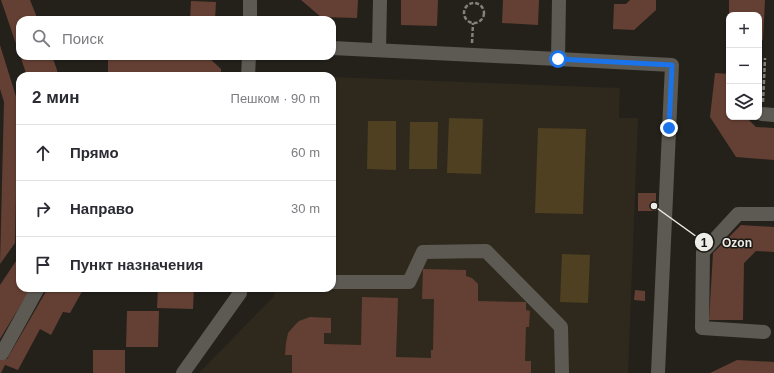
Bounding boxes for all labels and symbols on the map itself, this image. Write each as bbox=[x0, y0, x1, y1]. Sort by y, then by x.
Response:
route start bbox=[549, 50, 567, 68]
route end bbox=[660, 119, 678, 137]
callout: Ozon bbox=[694, 230, 760, 254]
text: 1 bbox=[701, 236, 708, 250]
text: Ozon bbox=[722, 236, 752, 250]

